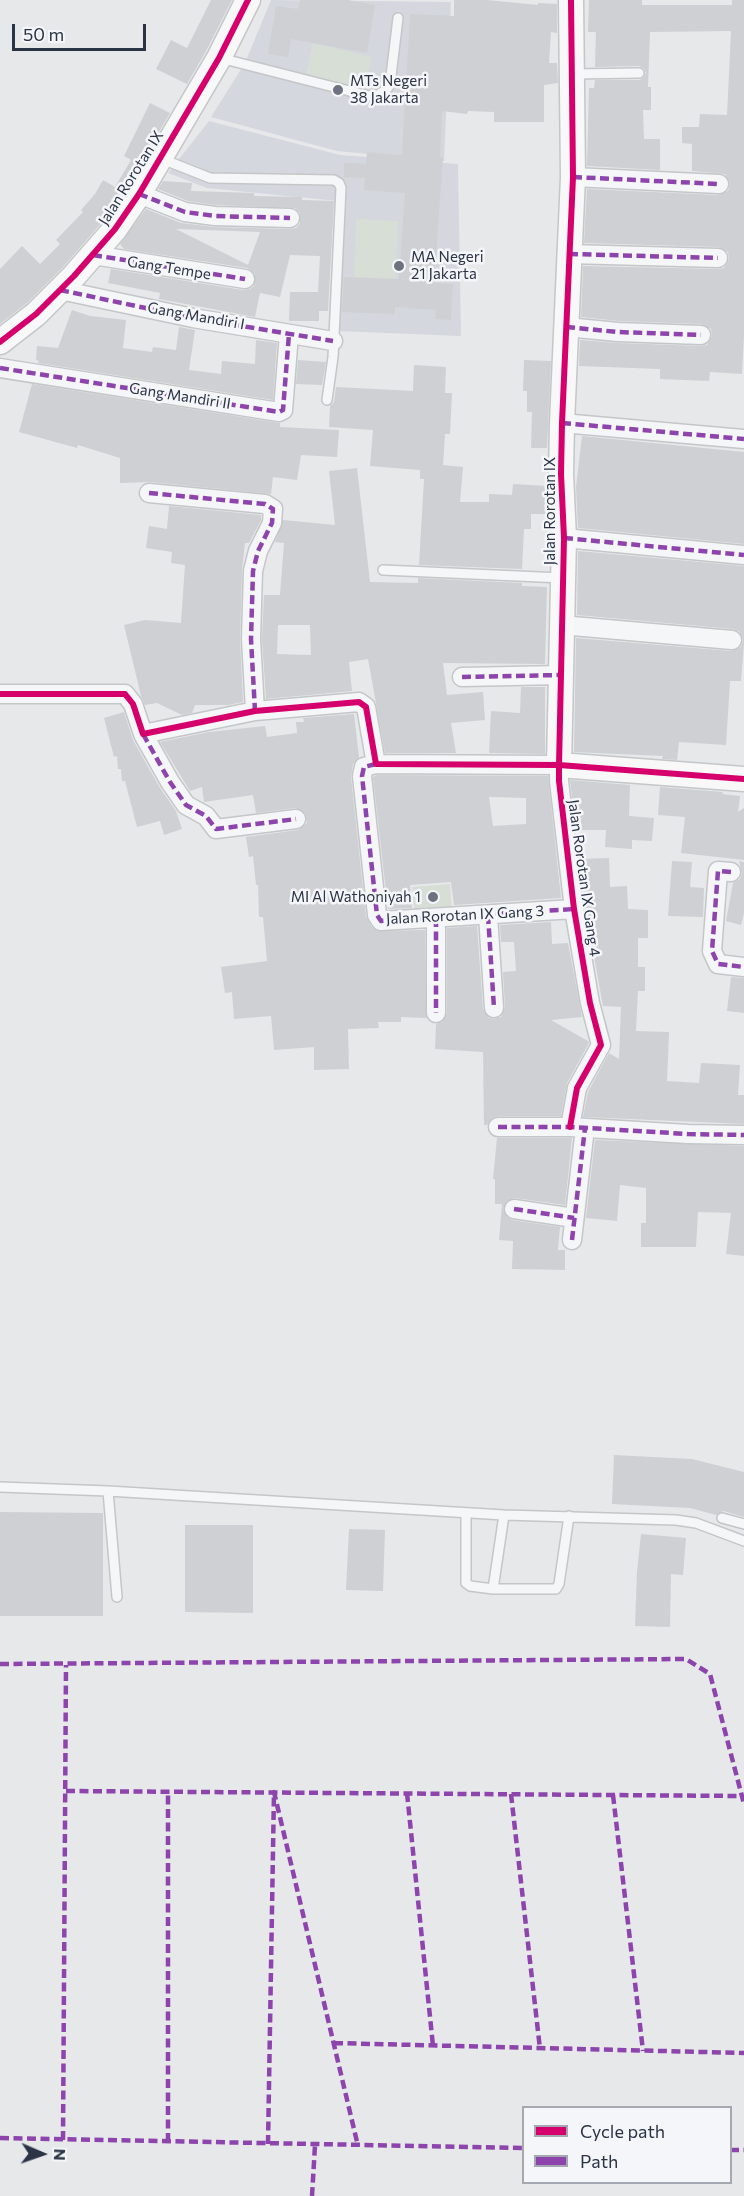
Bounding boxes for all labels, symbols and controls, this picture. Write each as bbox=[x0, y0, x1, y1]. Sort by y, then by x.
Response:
scale bar bbox=[15, 12, 148, 50]
text: 50 m bbox=[23, 23, 64, 45]
place label: MTs Negeri 38 Jakarta bbox=[350, 72, 427, 107]
marker: MTs Negeri 38 Jakarta bbox=[331, 83, 345, 97]
street label: Jalan Rorotan IX bbox=[95, 127, 167, 229]
place label: MA Negeri 21 Jakarta bbox=[411, 248, 484, 283]
street label: Gang Tempe bbox=[126, 252, 212, 284]
marker: MA Negeri 21 Jakarta bbox=[392, 259, 406, 273]
street label: Gang Mandiri I bbox=[146, 299, 246, 333]
street label: Gang Mandiri II bbox=[128, 379, 232, 413]
street label: Jalan Rorotan IX bbox=[541, 457, 559, 565]
street label: Jalan Rorotan IX Gang 4 bbox=[564, 798, 604, 958]
place label: MI Al Wathoniyah 1 bbox=[291, 888, 421, 906]
marker: MI Al Wathoniyah 1 bbox=[426, 890, 440, 904]
street label: Jalan Rorotan IX Gang 3 bbox=[386, 902, 544, 928]
legend bbox=[522, 2106, 732, 2184]
text: Cycle path bbox=[580, 2120, 665, 2142]
north arrow bbox=[12, 2124, 72, 2184]
text: N bbox=[51, 2148, 70, 2161]
text: Path bbox=[580, 2150, 618, 2172]

